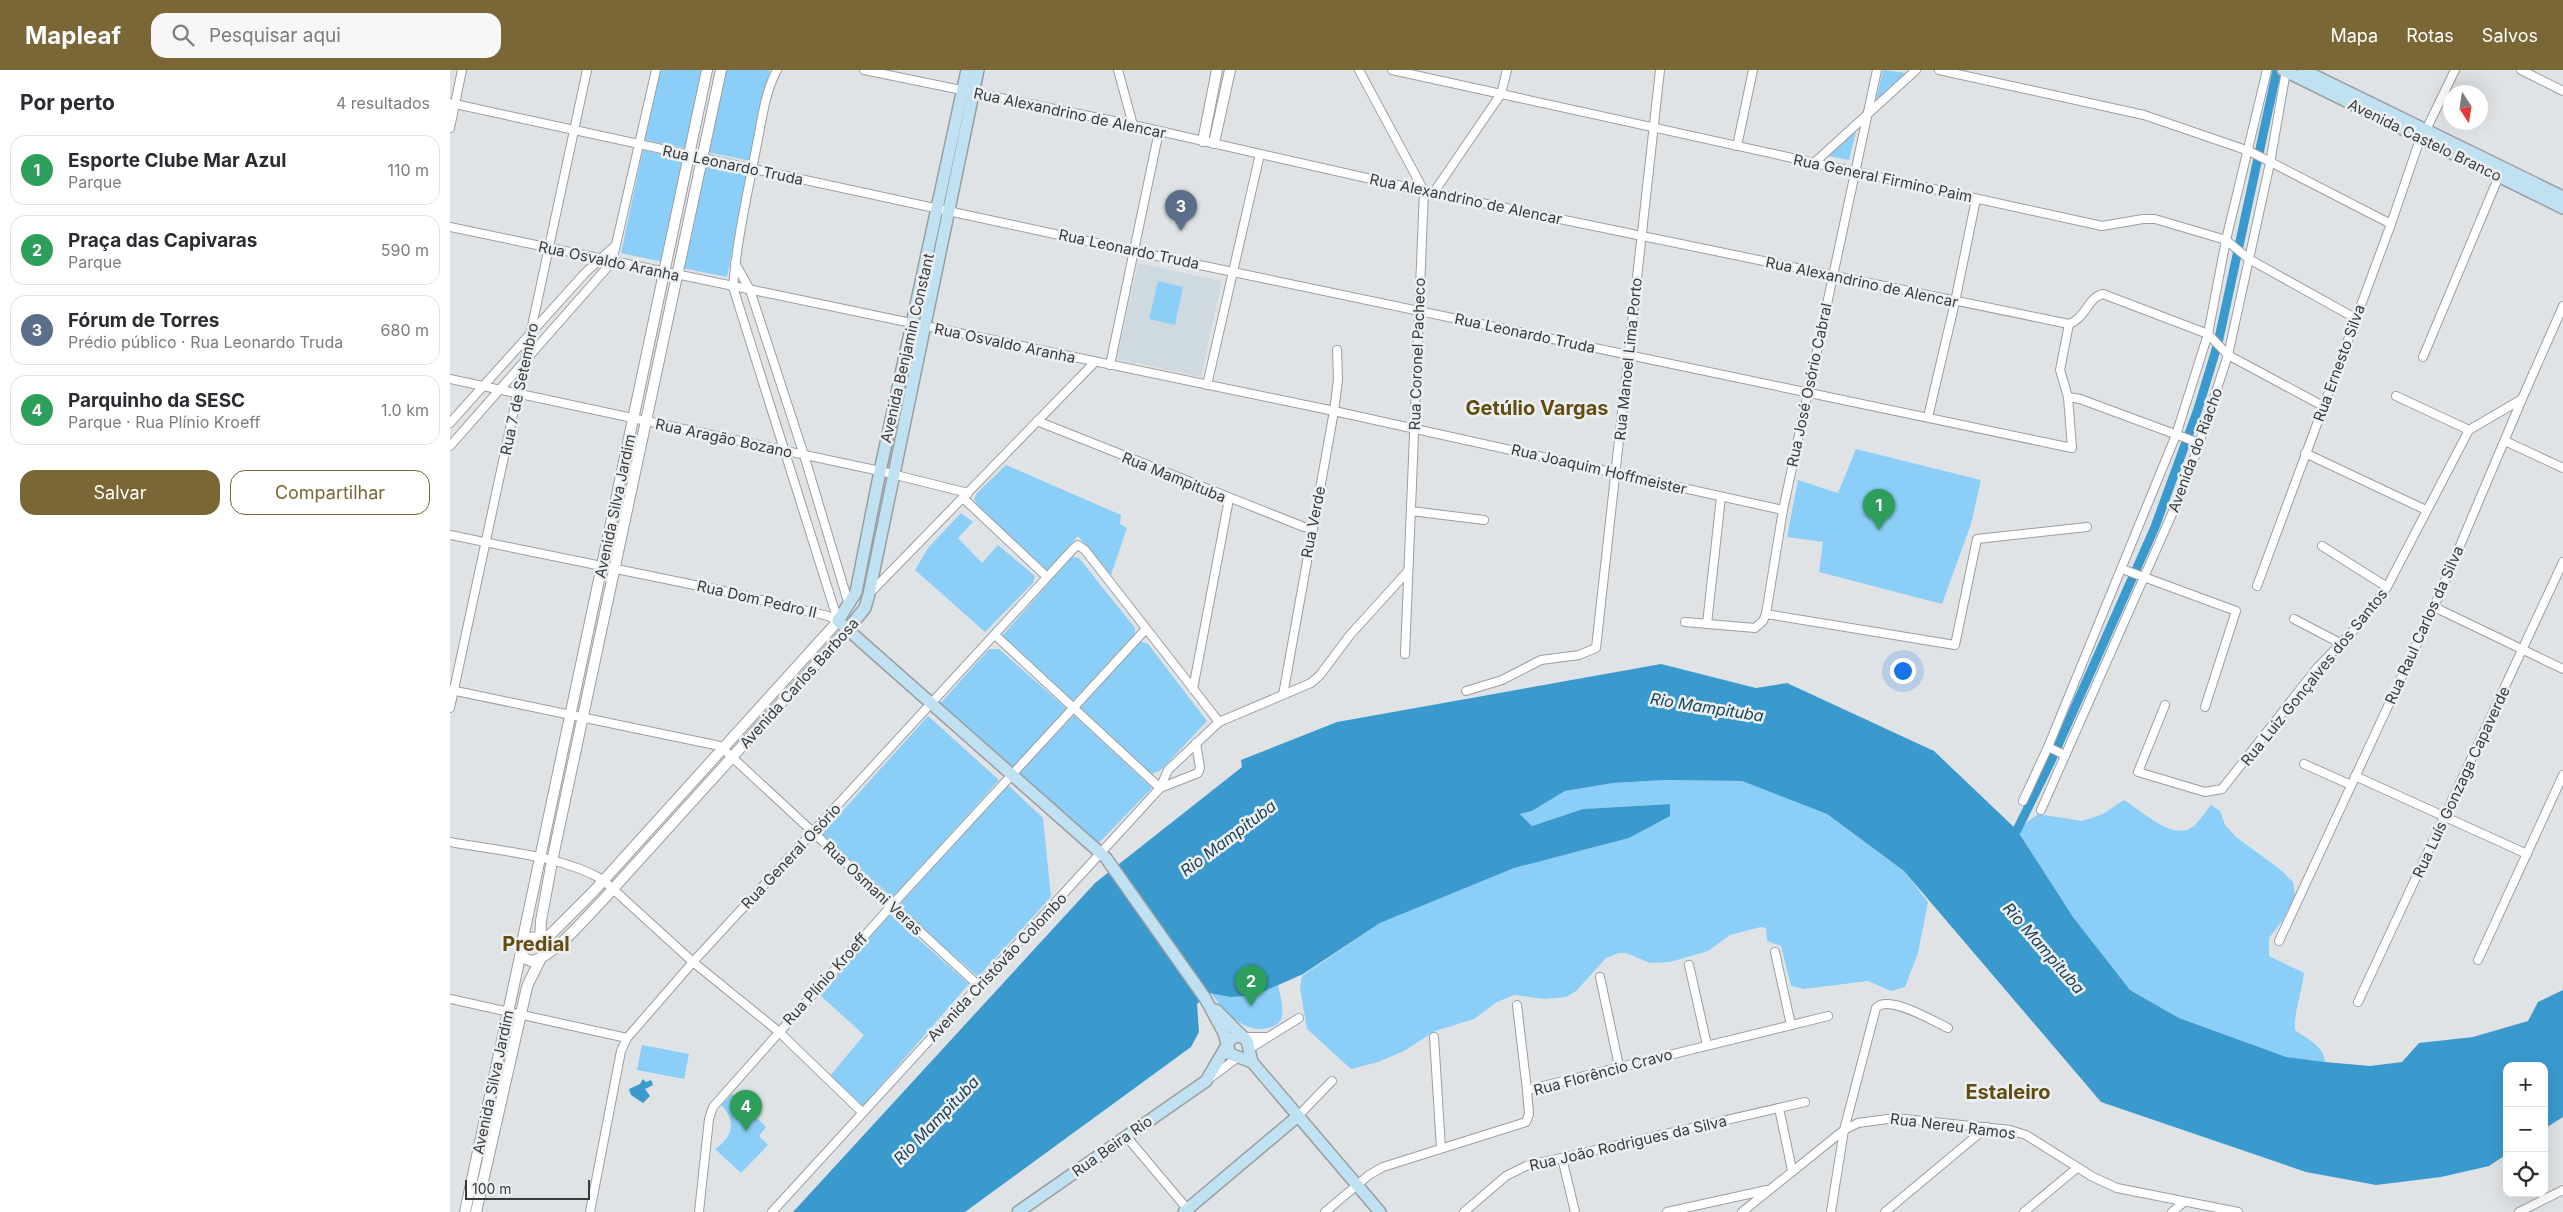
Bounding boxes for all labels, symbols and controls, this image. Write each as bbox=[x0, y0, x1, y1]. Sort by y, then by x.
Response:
search box bbox=[151, 13, 501, 58]
text: Mapleaf bbox=[25, 21, 121, 50]
icon: search bbox=[169, 21, 197, 49]
text: Pesquisar aqui bbox=[209, 24, 341, 47]
text: Mapa bbox=[2330, 25, 2378, 46]
text: Rotas bbox=[2406, 25, 2454, 46]
text: Salvos bbox=[2482, 25, 2538, 46]
street label: Rua Alexandrino de Alencar bbox=[972, 83, 1168, 143]
north arrow bbox=[2443, 85, 2488, 130]
text: Por perto bbox=[20, 90, 115, 115]
text: 4 resultados bbox=[336, 93, 430, 113]
street label: Avenida Castelo Branco bbox=[2345, 95, 2505, 185]
street label: Rua Leonardo Truda bbox=[661, 141, 805, 189]
text: Esporte Clube Mar Azul bbox=[68, 149, 286, 172]
street label: Rua General Firmino Paim bbox=[1792, 150, 1974, 206]
text: 1 bbox=[34, 160, 40, 180]
text: 110 m bbox=[387, 160, 429, 180]
street label: Rua Alexandrino de Alencar bbox=[1368, 169, 1564, 229]
text: Parque bbox=[68, 172, 122, 192]
pin: 3 bbox=[1165, 190, 1197, 231]
street label: Rua Leonardo Truda bbox=[1057, 225, 1201, 273]
text: Praça das Capivaras bbox=[68, 229, 257, 252]
street label: Rua Osvaldo Aranha bbox=[537, 237, 681, 285]
text: 2 bbox=[32, 240, 42, 260]
text: 590 m bbox=[381, 240, 429, 260]
street label: Avenida Benjamin Constant bbox=[876, 251, 938, 445]
text: Parque bbox=[68, 252, 122, 272]
street label: Rua Alexandrino de Alencar bbox=[1764, 252, 1960, 312]
street label: Rua Coronel Pacheco bbox=[1405, 277, 1429, 431]
street label: Rua Manoel Lima Porto bbox=[1610, 277, 1646, 441]
street label: Rua José Osório Cabral bbox=[1782, 301, 1836, 469]
street label: Rua Ernesto Silva bbox=[2309, 302, 2369, 424]
text: Fórum de Torres bbox=[68, 309, 219, 332]
street label: Rua Leonardo Truda bbox=[1453, 309, 1597, 357]
street label: Rua Osvaldo Aranha bbox=[933, 319, 1077, 367]
text: 3 bbox=[32, 320, 42, 340]
text: 680 m bbox=[381, 320, 429, 340]
street label: Rua 7 de Setembro bbox=[496, 321, 542, 457]
text: Prédio público · Rua Leonardo Truda bbox=[68, 332, 343, 352]
street label: Avenida do Riacho bbox=[2164, 385, 2226, 515]
text: Parquinho da SESC bbox=[68, 389, 245, 412]
district label: Getúlio Vargas bbox=[1465, 396, 1609, 420]
text: 4 bbox=[32, 400, 42, 420]
text: 1.0 km bbox=[381, 400, 429, 420]
text: Parque · Rua Plínio Kroeff bbox=[68, 412, 260, 432]
street label: Rua Aragão Bozano bbox=[654, 414, 794, 462]
street label: Avenida Silva Jardim bbox=[590, 432, 640, 580]
street label: Rua Joaquim Hoffmeister bbox=[1509, 440, 1689, 499]
street label: Rua Mampituba bbox=[1119, 447, 1229, 507]
button: Salvar bbox=[20, 470, 220, 515]
button: Compartilhar bbox=[230, 470, 430, 515]
street label: Rua Verde bbox=[1297, 484, 1329, 560]
pin: 1 bbox=[1863, 489, 1895, 530]
street label: Rua Raul Carlos da Silva bbox=[2380, 543, 2468, 707]
street label: Rua Dom Pedro II bbox=[695, 576, 819, 622]
street label: Rua Luiz Gonçalves dos Santos bbox=[2237, 585, 2391, 769]
street label: Avenida Carlos Barbosa bbox=[735, 614, 863, 752]
your location bbox=[1890, 658, 1916, 684]
street label: Rua Luís Gonzaga Capaverde bbox=[2408, 683, 2514, 881]
water label: Rio Mampituba bbox=[1649, 688, 1765, 726]
water label: Rio Mampituba bbox=[1176, 795, 1280, 880]
street label: Rua General Osório bbox=[737, 799, 845, 913]
street label: Rua Osmani Veras bbox=[819, 837, 927, 939]
street label: Avenida Cristóvão Colombo bbox=[923, 889, 1071, 1045]
water label: Rio Mampituba bbox=[1999, 898, 2089, 998]
street label: Rua Plínio Kroeff bbox=[779, 929, 872, 1029]
district label: Predial bbox=[502, 932, 570, 956]
pin: 2 bbox=[1235, 965, 1267, 1006]
street label: Avenida Silva Jardim bbox=[468, 1008, 518, 1156]
street label: Rua Florêncio Cravo bbox=[1531, 1044, 1675, 1100]
map controls bbox=[2503, 1062, 2548, 1197]
button: + bbox=[2503, 1062, 2548, 1107]
water label: Rio Mampituba bbox=[889, 1072, 983, 1168]
district label: Estaleiro bbox=[1965, 1080, 2051, 1104]
pin: 4 bbox=[730, 1090, 762, 1131]
button: − bbox=[2503, 1107, 2548, 1152]
street label: Rua Nereu Ramos bbox=[1889, 1109, 2017, 1143]
street label: Rua Beira Rio bbox=[1068, 1111, 1156, 1181]
street label: Rua João Rodrigues da Silva bbox=[1527, 1111, 1729, 1175]
button: locate bbox=[2503, 1152, 2548, 1197]
scale bar bbox=[465, 1177, 590, 1200]
text: 100 m bbox=[472, 1180, 512, 1197]

